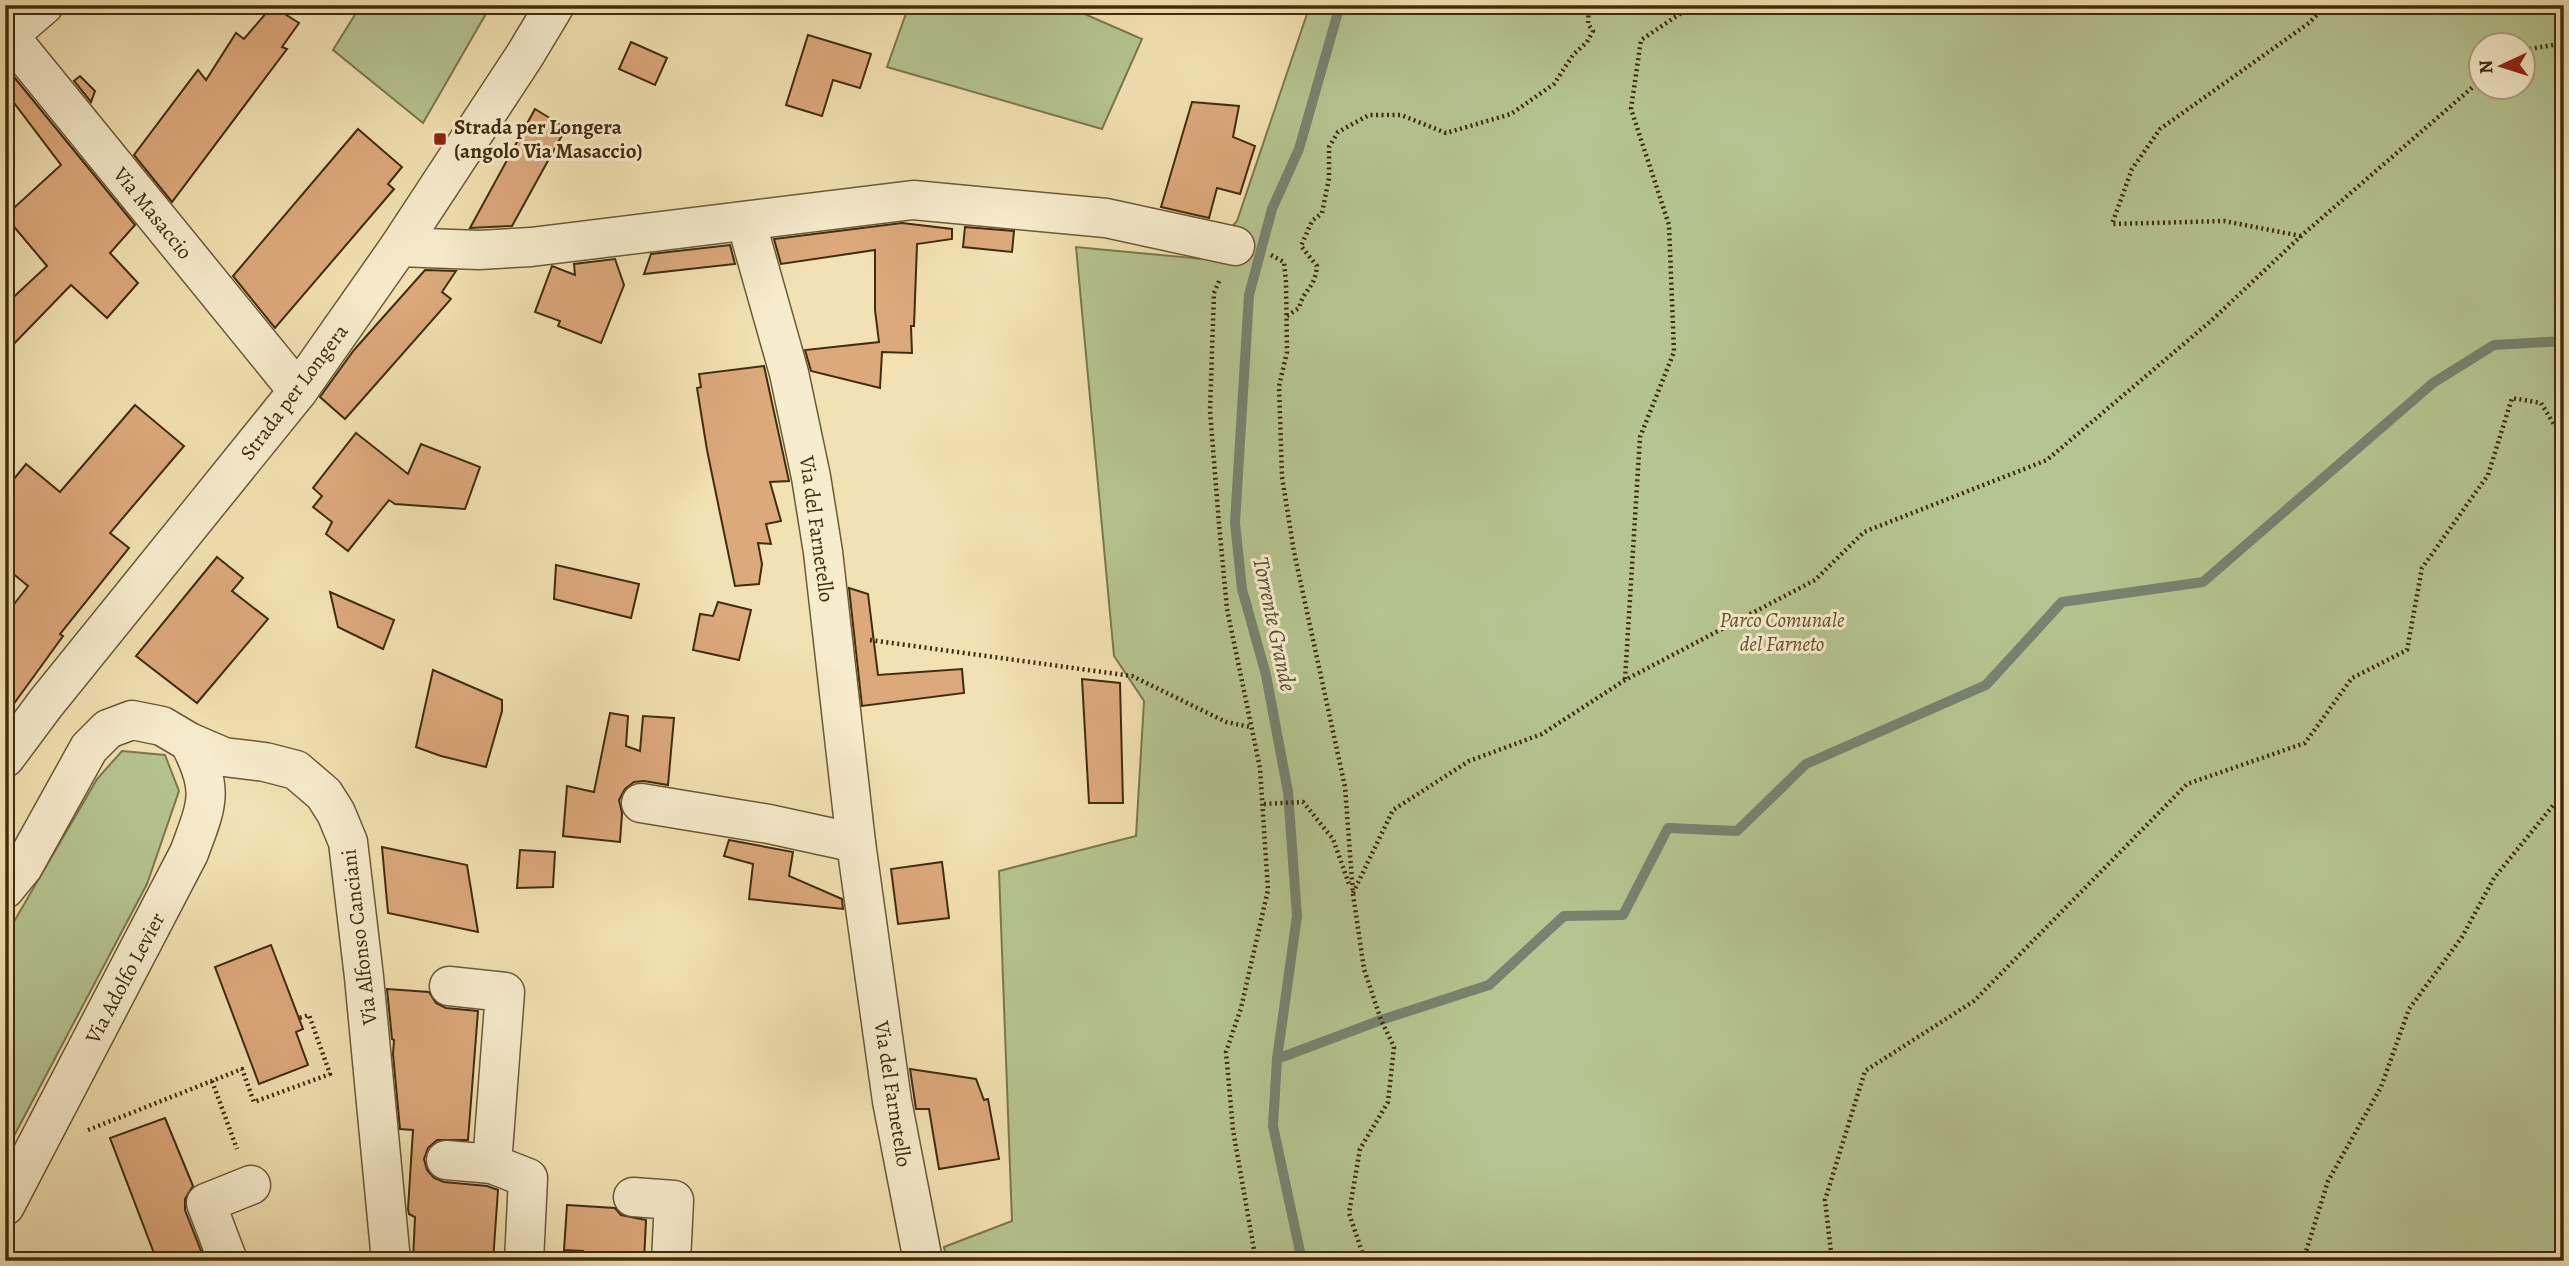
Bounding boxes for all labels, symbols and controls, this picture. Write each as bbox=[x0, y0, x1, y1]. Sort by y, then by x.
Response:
north arrow bbox=[2468, 32, 2538, 102]
text: N bbox=[2473, 59, 2499, 75]
place label: Strada per Longera (angolo Via Masaccio) bbox=[454, 113, 643, 165]
marker: Strada per Longera (angolo Via Masaccio) bbox=[432, 131, 448, 147]
street label: Via Masaccio bbox=[106, 160, 199, 265]
street label: Strada per Longera bbox=[234, 318, 355, 466]
street label: Via del Farnetello bbox=[793, 453, 841, 604]
water label: Torrente Grande bbox=[1245, 554, 1304, 694]
park label: Parco Comunale del Farneto bbox=[1719, 606, 1845, 658]
street label: Via Alfonso Canciani bbox=[334, 847, 384, 1027]
street label: Via Adolfo Levier bbox=[78, 908, 171, 1049]
street label: Via del Farnetello bbox=[867, 1018, 918, 1169]

